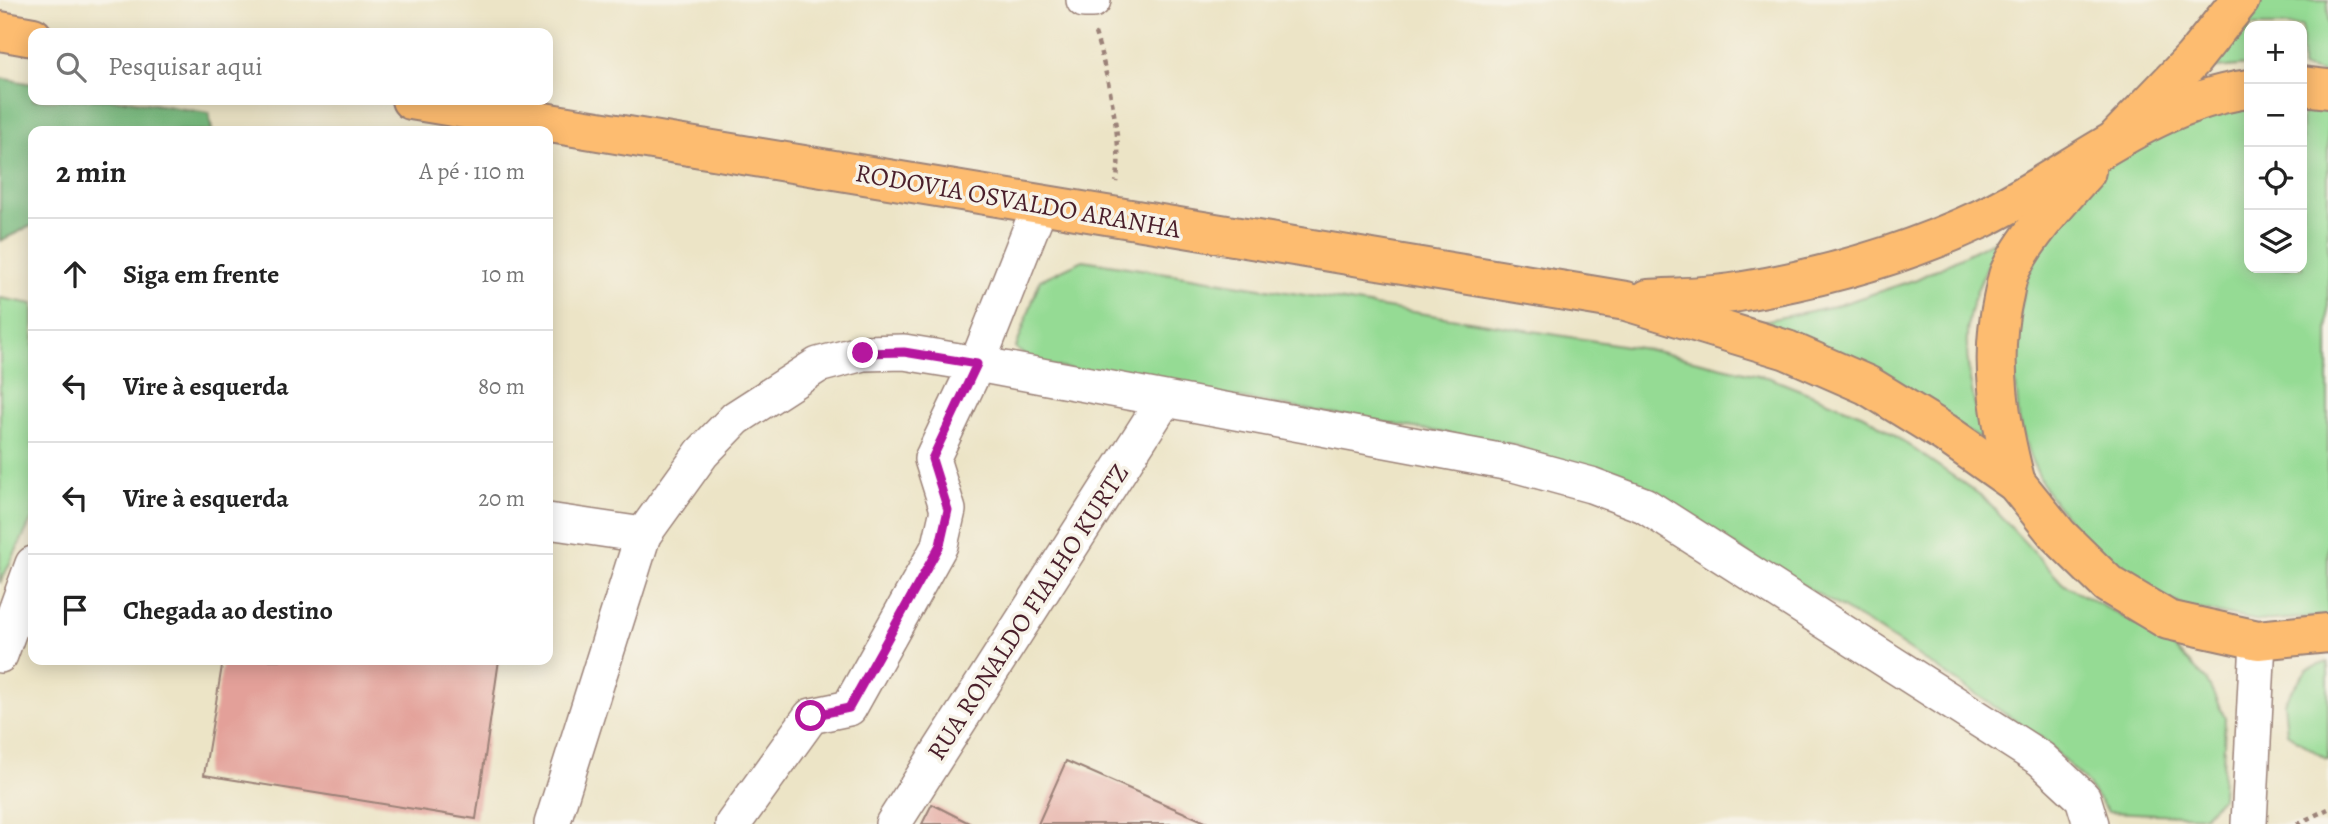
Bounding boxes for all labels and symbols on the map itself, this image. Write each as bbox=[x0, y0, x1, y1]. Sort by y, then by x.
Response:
street label: RODOVIA OSVALDO ARANHA bbox=[853, 155, 1184, 247]
route end bbox=[847, 337, 878, 368]
street label: RUA RONALDO FIALHO KURTZ bbox=[919, 457, 1137, 767]
route start bbox=[795, 700, 826, 731]

